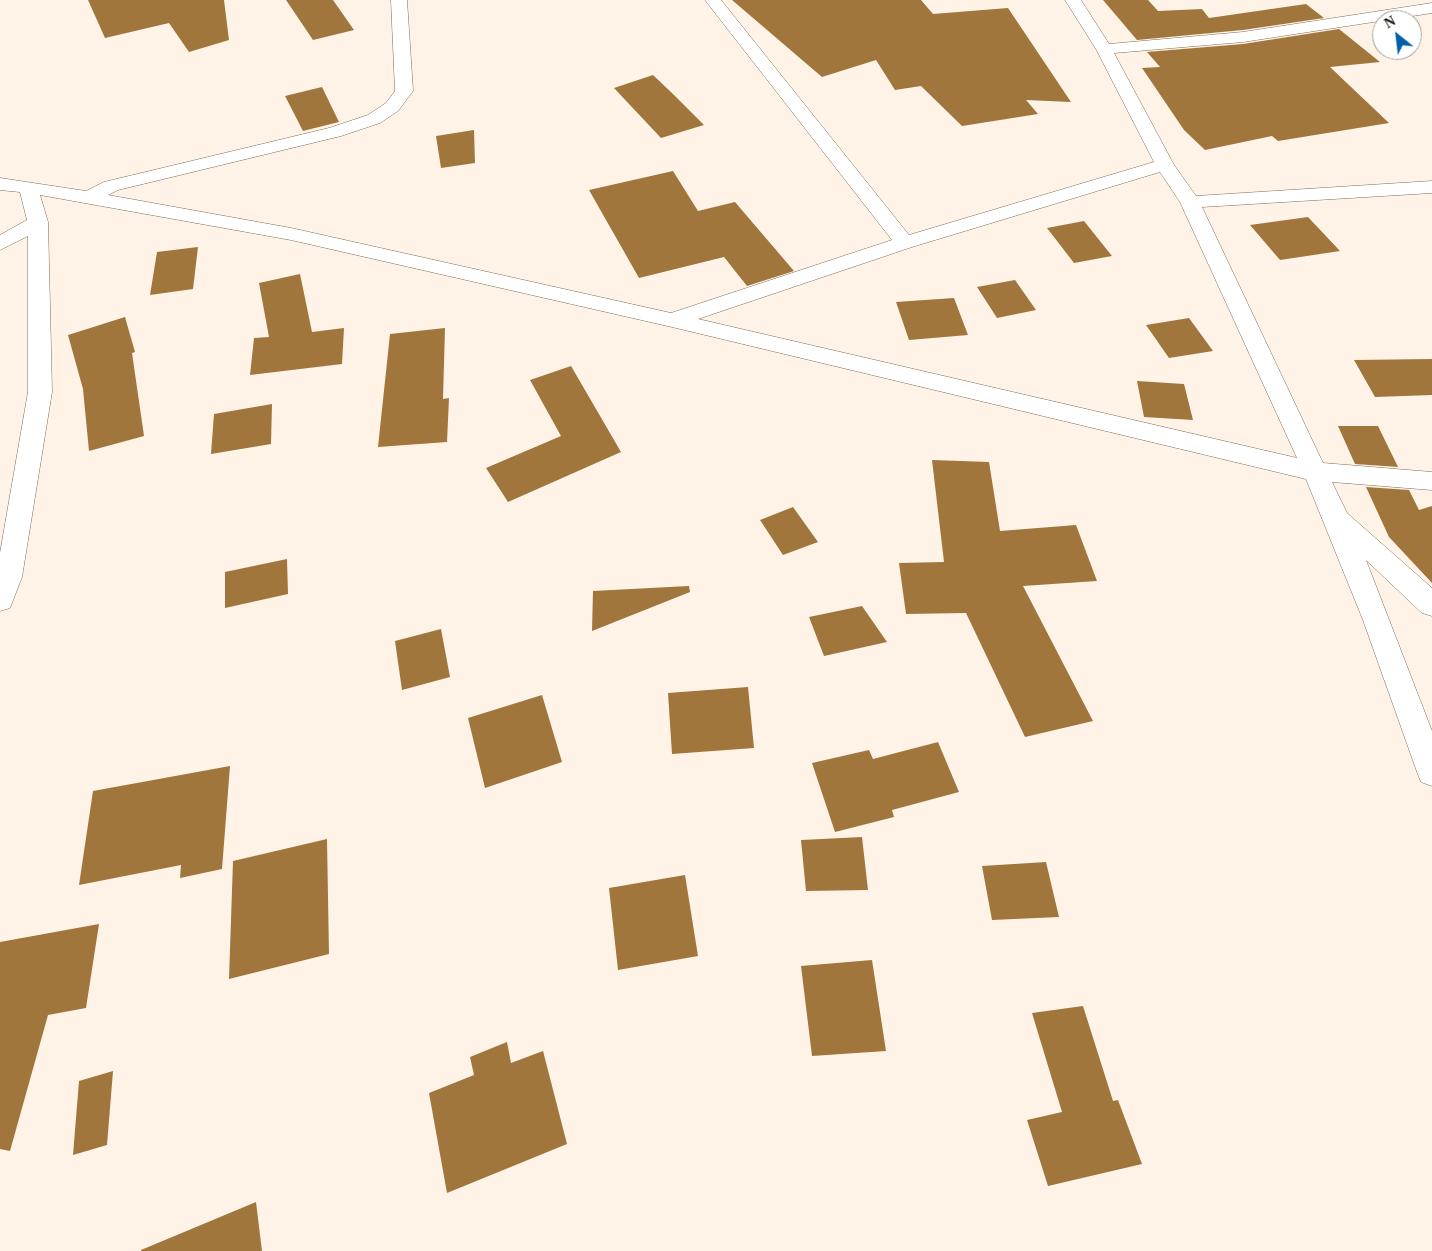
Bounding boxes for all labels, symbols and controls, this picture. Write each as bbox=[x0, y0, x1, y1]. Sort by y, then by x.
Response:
north arrow bbox=[1372, 10, 1422, 60]
text: N bbox=[1382, 13, 1398, 31]

